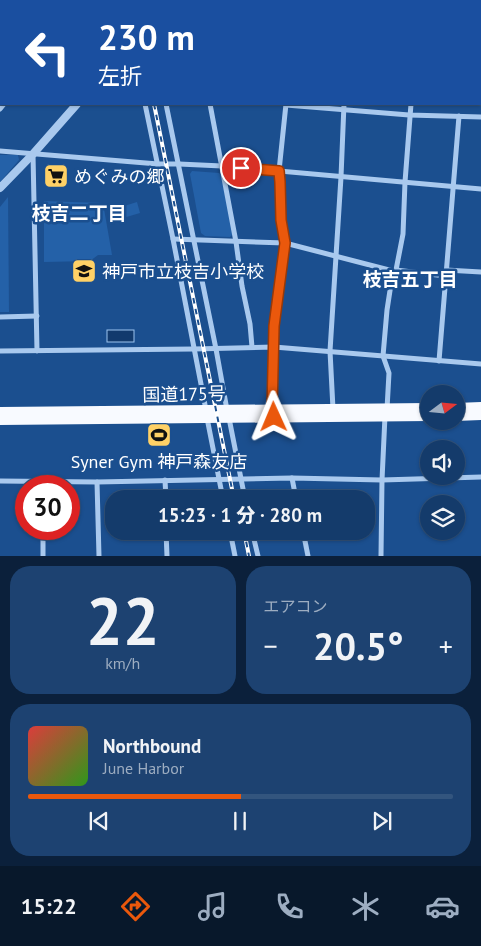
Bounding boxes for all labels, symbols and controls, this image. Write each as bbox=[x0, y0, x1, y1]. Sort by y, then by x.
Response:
text: 230 m bbox=[98, 14, 195, 60]
icon: left bbox=[15, 20, 80, 85]
text: 左折 bbox=[98, 62, 142, 90]
pin bbox=[220, 147, 262, 189]
icon: arrive bbox=[227, 154, 255, 182]
supermarket icon: めぐみの郷 bbox=[43, 163, 69, 189]
place label: めぐみの郷 bbox=[74, 165, 165, 188]
district label: 枝吉二丁目 bbox=[31, 201, 127, 225]
school or university icon: 神戸市立枝吉小学校 bbox=[71, 258, 97, 284]
place label: 神戸市立枝吉小学校 bbox=[102, 260, 264, 283]
district label: 枝吉五丁目 bbox=[362, 267, 458, 291]
street label: 国道175号 bbox=[142, 382, 226, 406]
north arrow bbox=[420, 385, 465, 430]
map controls bbox=[420, 385, 465, 540]
position arrow bbox=[247, 390, 299, 442]
sports icon: Syner Gym 神戸森友店 bbox=[146, 422, 172, 448]
button: sound bbox=[420, 440, 465, 485]
place label: Syner Gym 神戸森友店 bbox=[71, 450, 247, 473]
speed limit sign: 30 bbox=[15, 475, 80, 540]
button: layers bbox=[420, 495, 465, 540]
text: 15:23 · 1 分 · 280 m bbox=[158, 503, 322, 527]
text: 22 bbox=[86, 578, 160, 662]
text: エアコン bbox=[264, 596, 328, 616]
text: 20.5° bbox=[313, 621, 404, 670]
text: − bbox=[264, 627, 278, 664]
text: + bbox=[439, 627, 453, 664]
text: km/h bbox=[105, 653, 140, 673]
text: Northbound bbox=[103, 734, 201, 758]
text: June Harbor bbox=[103, 758, 184, 778]
icon: previous bbox=[85, 807, 113, 835]
icon: pause bbox=[226, 807, 254, 835]
icon: next bbox=[368, 807, 396, 835]
icon: directions bbox=[118, 889, 153, 924]
icon: music bbox=[195, 889, 230, 924]
icon: phone bbox=[272, 889, 307, 924]
icon: climate bbox=[348, 889, 383, 924]
icon: car bbox=[425, 889, 460, 924]
text: 15:22 bbox=[21, 892, 77, 920]

